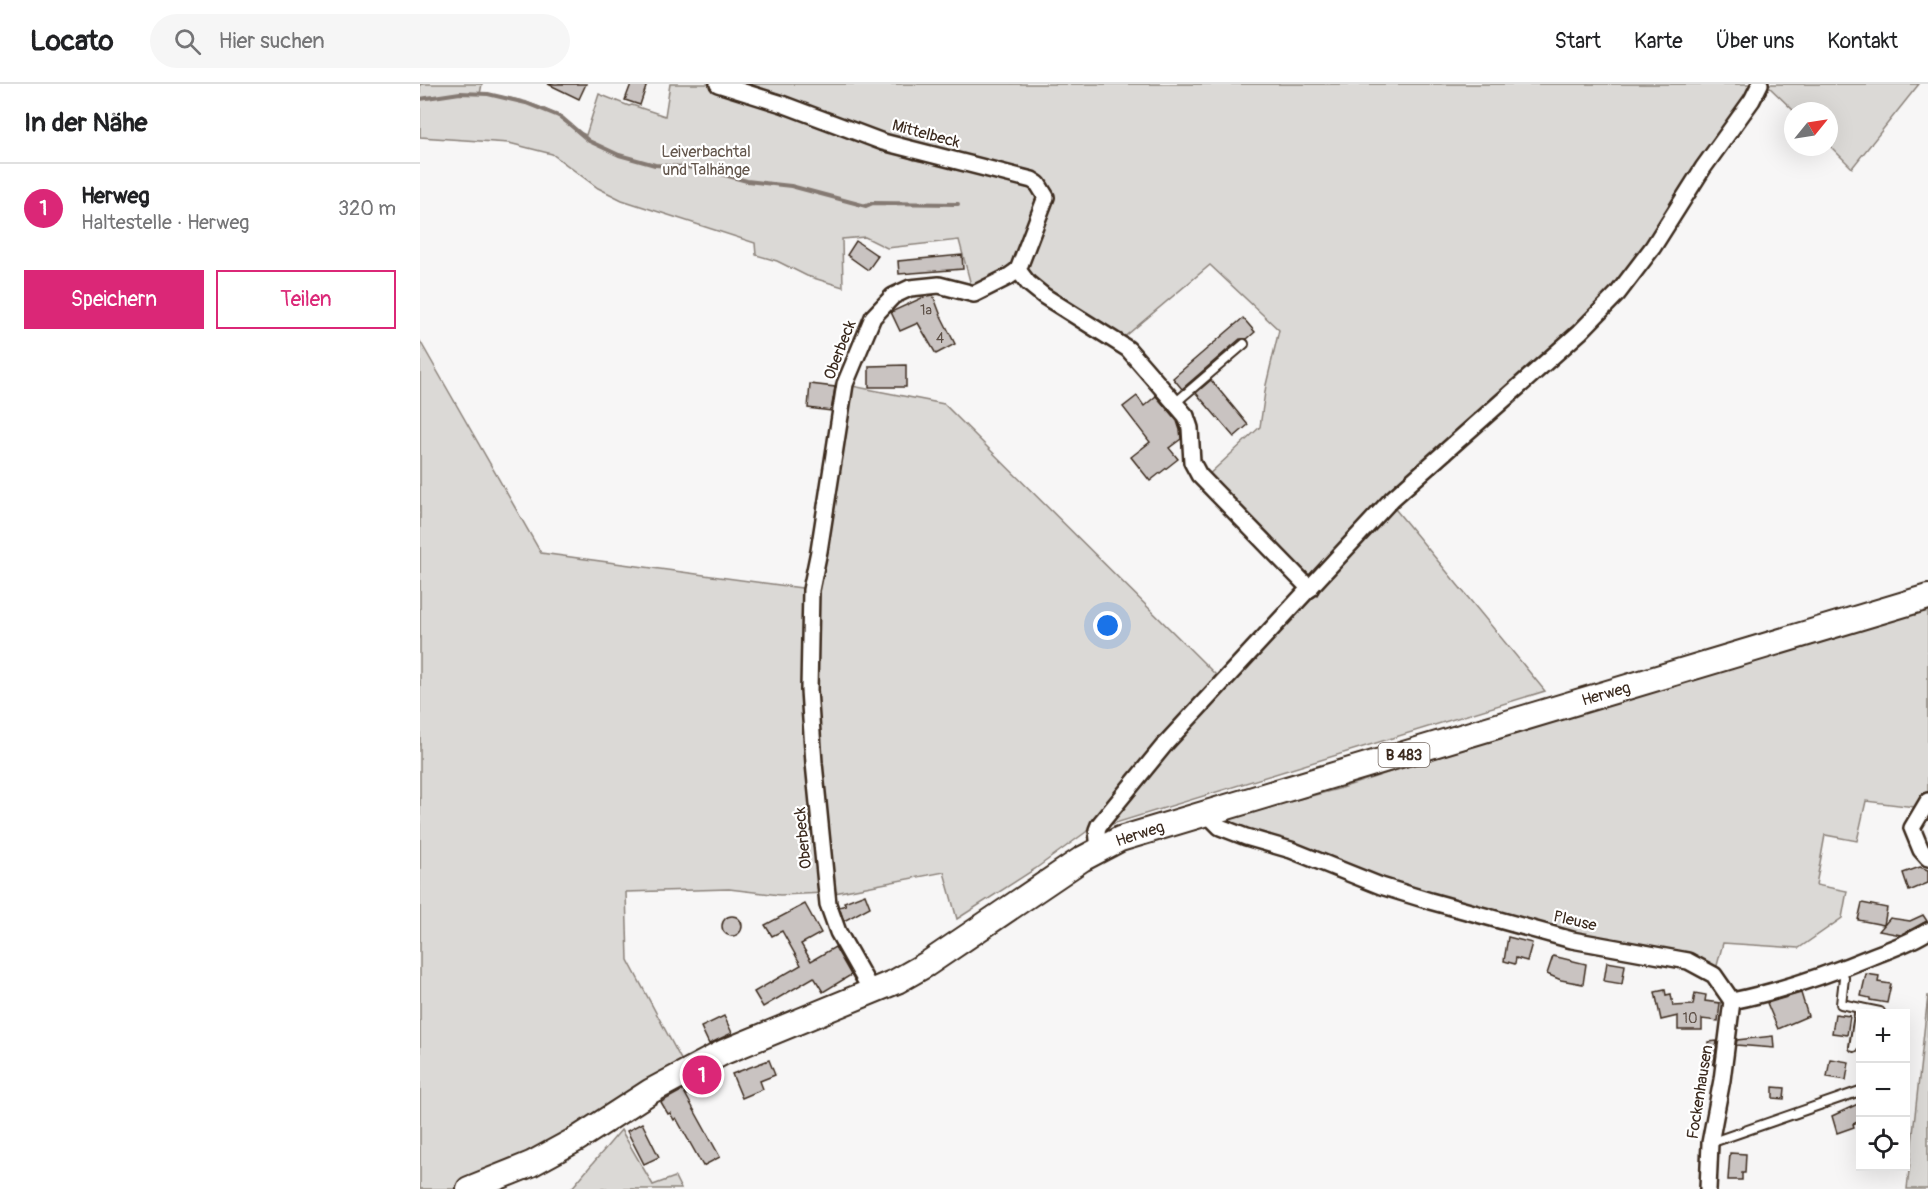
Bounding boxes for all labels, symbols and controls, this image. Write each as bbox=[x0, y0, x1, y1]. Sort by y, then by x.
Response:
search box bbox=[150, 14, 570, 68]
text: Locato bbox=[30, 24, 114, 59]
icon: search bbox=[171, 25, 204, 58]
text: Hier suchen bbox=[219, 27, 325, 55]
text: Start bbox=[1555, 28, 1601, 55]
text: Karte bbox=[1634, 28, 1683, 55]
text: Über uns bbox=[1716, 28, 1794, 55]
text: Kontakt bbox=[1827, 28, 1898, 55]
north arrow bbox=[1784, 102, 1838, 156]
text: In der Nähe bbox=[24, 107, 147, 139]
street label: Mittelbeck bbox=[890, 115, 962, 153]
park label: Leiverbachtal und Talhänge bbox=[661, 142, 751, 180]
text: Herweg bbox=[81, 182, 150, 210]
text: 1 bbox=[40, 196, 47, 221]
text: 320 m bbox=[338, 196, 396, 221]
text: Haltestelle · Herweg bbox=[81, 210, 249, 235]
button: Speichern bbox=[24, 270, 204, 329]
button: Teilen bbox=[216, 270, 396, 329]
house number: 1a bbox=[920, 302, 932, 319]
street label: Oberbeck bbox=[820, 317, 861, 383]
house number: 4 bbox=[936, 330, 944, 347]
your location bbox=[1093, 611, 1122, 640]
street label: Herweg bbox=[1579, 678, 1633, 710]
road number: B 483 bbox=[1378, 743, 1430, 767]
street label: Oberbeck bbox=[790, 806, 816, 870]
street label: Herweg bbox=[1113, 817, 1167, 851]
street label: Pleuse bbox=[1551, 906, 1599, 936]
map controls bbox=[1856, 1009, 1910, 1171]
button: + bbox=[1856, 1009, 1910, 1063]
house number: 10 bbox=[1682, 1010, 1698, 1027]
street label: Fockenhausen bbox=[1683, 1043, 1717, 1141]
pin: 1 bbox=[682, 1052, 722, 1098]
button: − bbox=[1856, 1063, 1910, 1117]
button: locate bbox=[1856, 1117, 1910, 1171]

